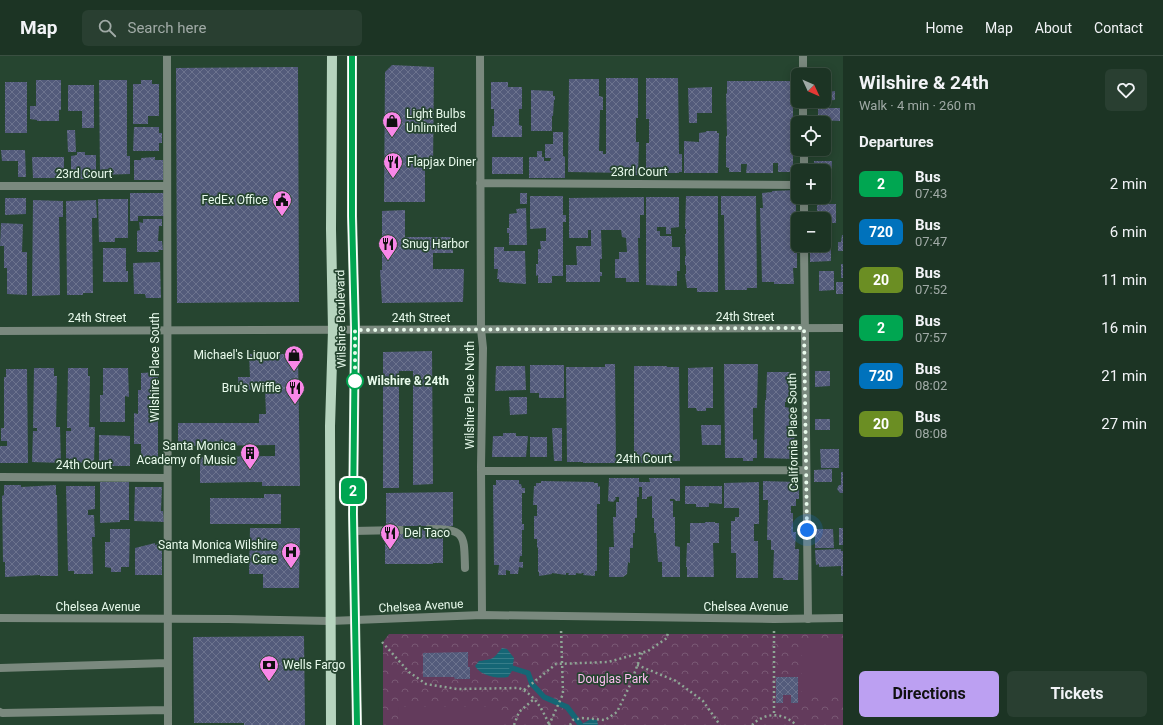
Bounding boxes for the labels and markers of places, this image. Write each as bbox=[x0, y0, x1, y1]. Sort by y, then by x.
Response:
place label: Light Bulbs Unlimited bbox=[406, 107, 466, 135]
shop icon: Light Bulbs Unlimited bbox=[381, 110, 403, 138]
restaurant icon: Flapjax Diner bbox=[382, 151, 404, 179]
place label: Flapjax Diner bbox=[407, 155, 476, 169]
public building icon: FedEx Office bbox=[271, 189, 293, 217]
place label: FedEx Office bbox=[201, 193, 268, 207]
restaurant icon: Snug Harbor bbox=[377, 233, 399, 261]
place label: Snug Harbor bbox=[402, 237, 469, 251]
shop icon: Michael's Liquor bbox=[283, 344, 305, 372]
place label: Michael's Liquor bbox=[193, 348, 280, 362]
marker: Wilshire & 24th bbox=[346, 372, 364, 390]
place label: Wilshire & 24th bbox=[367, 374, 449, 388]
restaurant icon: Bru's Wiffle bbox=[284, 377, 306, 405]
place label: Bru's Wiffle bbox=[222, 381, 281, 395]
place label: Santa Monica Academy of Music bbox=[137, 439, 236, 467]
building icon: Santa Monica Academy of Music bbox=[239, 442, 261, 470]
restaurant icon: Del Taco bbox=[379, 522, 401, 550]
place label: Del Taco bbox=[404, 526, 450, 540]
place label: Santa Monica Wilshire Immediate Care bbox=[158, 538, 277, 566]
hospital icon: Santa Monica Wilshire Immediate Care bbox=[280, 541, 302, 569]
bank icon: Wells Fargo bbox=[258, 654, 280, 682]
place label: Wells Fargo bbox=[283, 658, 345, 672]

